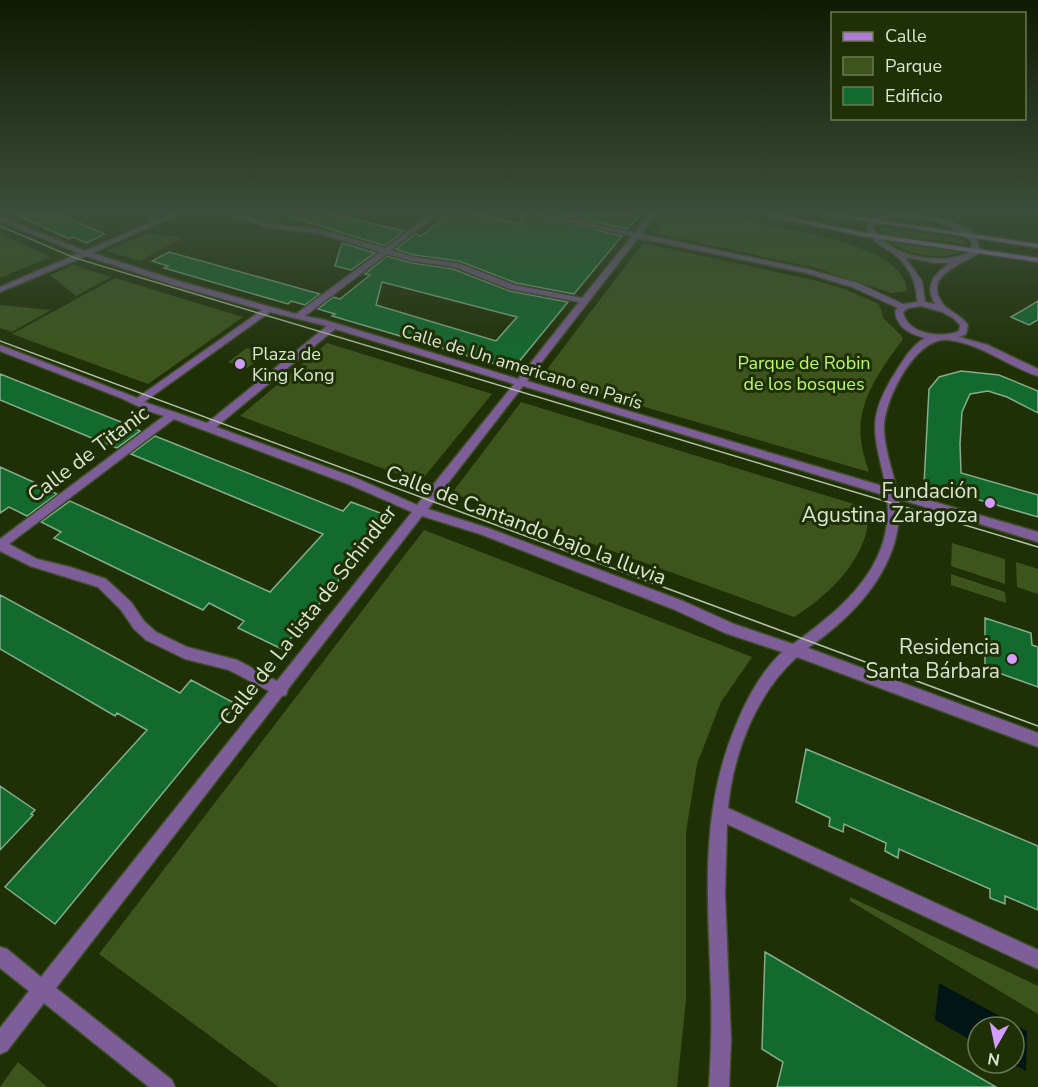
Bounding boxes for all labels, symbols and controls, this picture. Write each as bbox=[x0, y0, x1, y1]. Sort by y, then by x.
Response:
legend bbox=[831, 12, 1026, 120]
text: Calle bbox=[885, 24, 927, 48]
text: Parque bbox=[885, 54, 942, 78]
text: Edificio bbox=[885, 84, 943, 108]
street label: Calle de Un americano en París bbox=[399, 319, 645, 415]
place label: Plaza de King Kong bbox=[252, 342, 335, 387]
park label: Parque de Robin de los bosques bbox=[737, 351, 871, 396]
marker: Plaza de King Kong bbox=[233, 357, 247, 371]
street label: Calle de Titanic bbox=[22, 399, 155, 509]
street label: Calle de Cantando bajo la lluvia bbox=[382, 458, 670, 592]
place label: Fundación Agustina Zaragoza bbox=[802, 477, 978, 529]
marker: Fundación Agustina Zaragoza bbox=[983, 496, 997, 510]
street label: Calle de La lista de Schindler bbox=[213, 499, 403, 731]
place label: Residencia Santa Bárbara bbox=[865, 633, 1000, 685]
marker: Residencia Santa Bárbara bbox=[1005, 652, 1019, 666]
north arrow bbox=[966, 1015, 1026, 1075]
text: N bbox=[986, 1047, 1001, 1071]

